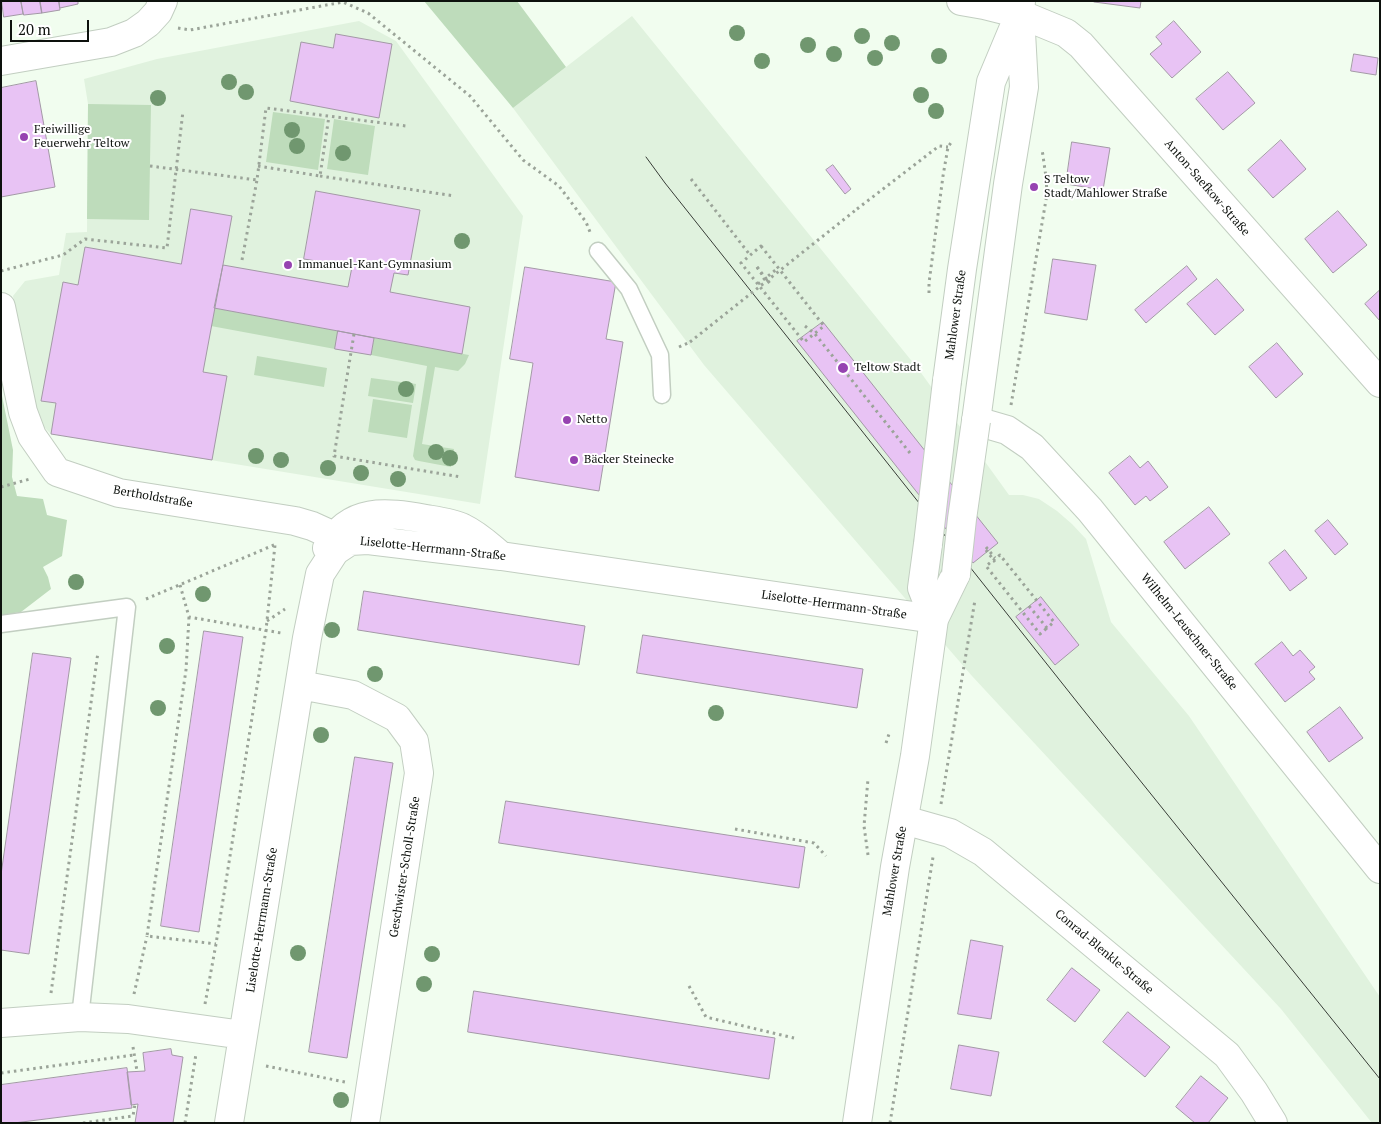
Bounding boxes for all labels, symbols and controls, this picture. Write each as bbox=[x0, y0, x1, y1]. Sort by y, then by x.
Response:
scale bar bbox=[12, 10, 91, 42]
text: 20 m bbox=[18, 19, 51, 39]
place label: Freiwillige Feuerwehr Teltow bbox=[34, 123, 129, 151]
marker: Freiwillige Feuerwehr Teltow bbox=[18, 131, 30, 143]
street label: Anton-Saefkow-Straße bbox=[1161, 137, 1253, 239]
place label: S Teltow Stadt/Mahlower Straße bbox=[1044, 173, 1167, 201]
marker: S Teltow Stadt/Mahlower Straße bbox=[1028, 181, 1040, 193]
place label: Immanuel-Kant-Gymnasium bbox=[298, 258, 452, 272]
marker: Immanuel-Kant-Gymnasium bbox=[282, 259, 294, 271]
street label: Mahlower Straße bbox=[943, 269, 969, 361]
marker: Teltow Stadt bbox=[836, 361, 850, 375]
place label: Teltow Stadt bbox=[854, 361, 921, 375]
place label: Netto bbox=[577, 413, 607, 427]
marker: Netto bbox=[561, 414, 573, 426]
place label: Bäcker Steinecke bbox=[584, 453, 674, 467]
marker: Bäcker Steinecke bbox=[568, 454, 580, 466]
street label: Bertholdstraße bbox=[112, 483, 194, 511]
street label: Liselotte-Herrmann-Straße bbox=[359, 534, 507, 564]
street label: Wilhelm-Leuschner-Straße bbox=[1138, 571, 1240, 693]
street label: Liselotte-Herrmann-Straße bbox=[760, 588, 908, 622]
street label: Geschwister-Scholl-Straße bbox=[387, 795, 423, 939]
street label: Mahlower Straße bbox=[880, 825, 910, 917]
street label: Liselotte-Herrmann-Straße bbox=[243, 846, 281, 994]
street label: Conrad-Blenkle-Straße bbox=[1052, 907, 1156, 997]

